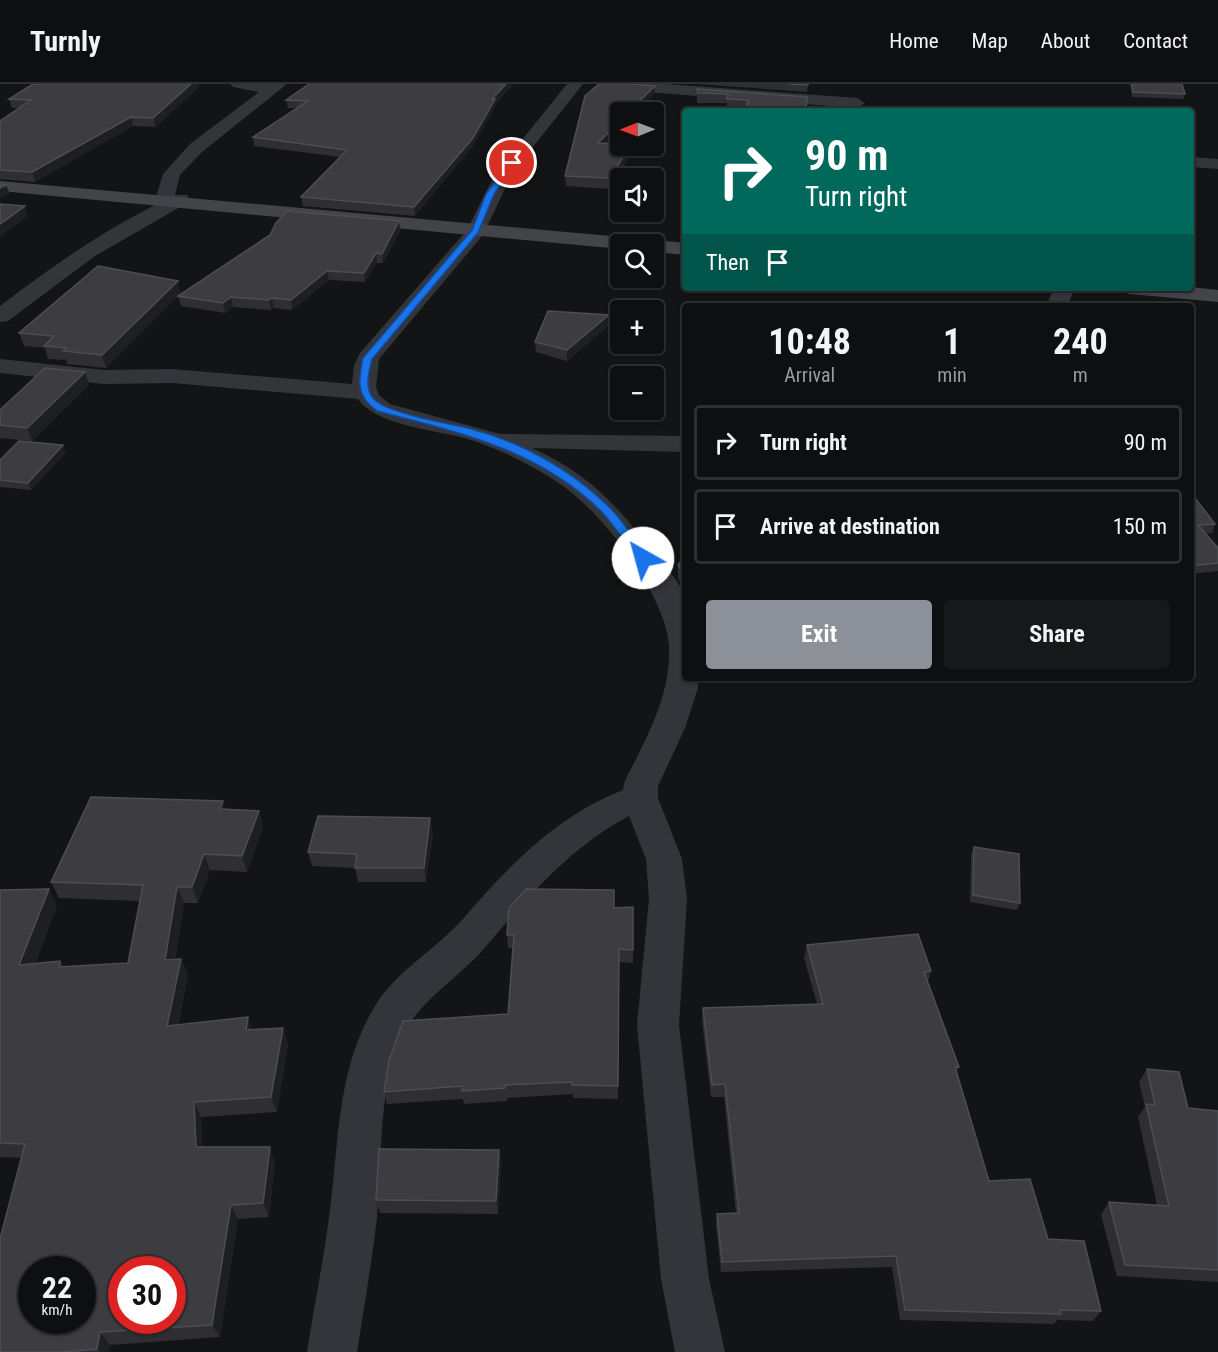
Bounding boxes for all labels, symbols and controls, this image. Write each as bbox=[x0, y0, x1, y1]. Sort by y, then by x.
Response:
text: Turnly bbox=[30, 25, 101, 58]
text: Home bbox=[889, 29, 939, 53]
text: Map bbox=[972, 29, 1008, 53]
text: About bbox=[1041, 29, 1090, 53]
text: Contact bbox=[1123, 29, 1188, 53]
north arrow bbox=[610, 102, 664, 156]
map controls bbox=[610, 102, 664, 420]
text: 90 m bbox=[805, 131, 888, 180]
icon: right bbox=[706, 132, 784, 210]
pin bbox=[486, 137, 537, 188]
icon: arrive bbox=[495, 146, 528, 179]
button: sound bbox=[610, 168, 664, 222]
text: Turn right bbox=[805, 181, 907, 213]
button: search bbox=[610, 234, 664, 288]
icon: arrive bbox=[761, 246, 794, 279]
text: Then bbox=[706, 250, 749, 275]
button: + bbox=[610, 300, 664, 354]
text: 10:48 bbox=[768, 321, 851, 363]
text: 1 bbox=[943, 321, 961, 363]
text: 240 bbox=[1053, 321, 1108, 363]
text: Arrival bbox=[784, 363, 835, 387]
text: min bbox=[937, 363, 967, 387]
text: m bbox=[1073, 363, 1088, 387]
button: − bbox=[610, 366, 664, 420]
icon: right bbox=[709, 426, 742, 459]
text: Turn right bbox=[760, 430, 847, 455]
text: 90 m bbox=[1124, 430, 1167, 455]
icon: arrive bbox=[709, 510, 742, 543]
text: Arrive at destination bbox=[760, 514, 940, 539]
text: 150 m bbox=[1113, 514, 1167, 539]
position arrow bbox=[611, 526, 675, 590]
button: Exit bbox=[706, 600, 932, 669]
button: Share bbox=[944, 600, 1170, 669]
speed limit sign: 30 bbox=[108, 1256, 186, 1334]
text: 22 bbox=[42, 1270, 72, 1305]
text: km/h bbox=[42, 1301, 72, 1319]

